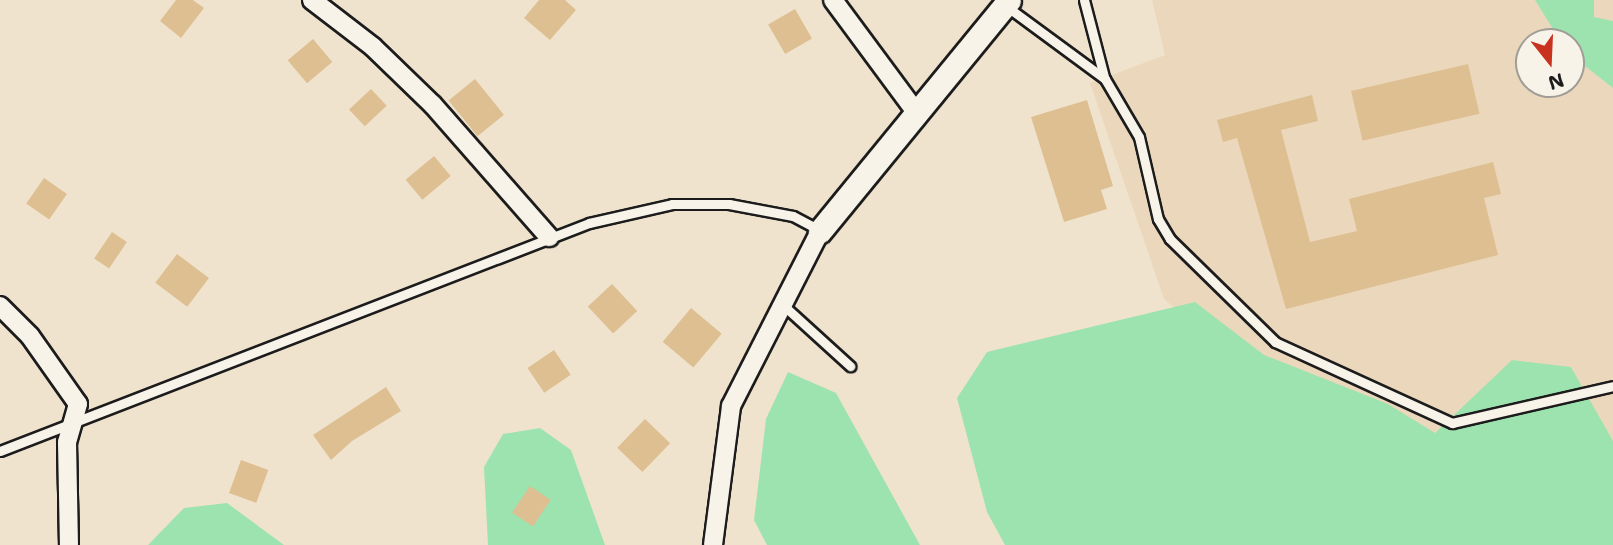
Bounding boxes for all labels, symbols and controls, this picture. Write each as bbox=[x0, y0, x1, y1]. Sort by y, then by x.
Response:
north arrow bbox=[1515, 28, 1585, 98]
text: N bbox=[1545, 67, 1567, 96]

